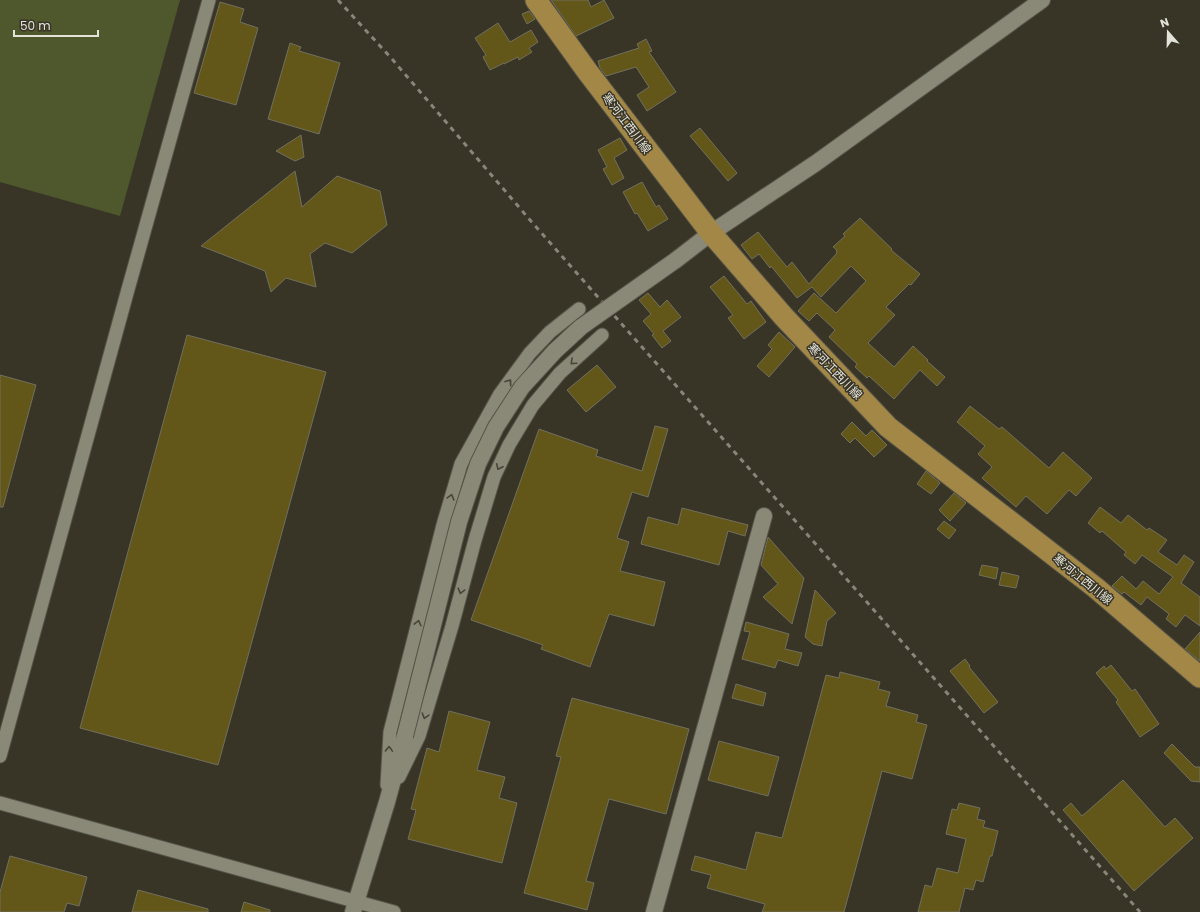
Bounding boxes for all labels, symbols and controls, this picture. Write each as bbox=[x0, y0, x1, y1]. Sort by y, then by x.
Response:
scale bar bbox=[14, 12, 98, 38]
north arrow bbox=[1148, 12, 1188, 52]
text: N bbox=[1158, 14, 1171, 32]
text: 50 m bbox=[20, 17, 51, 34]
street label: 寒河江西川線 bbox=[599, 89, 655, 157]
street label: 寒河江西川線 bbox=[804, 339, 866, 403]
one-way arrow bbox=[570, 357, 578, 364]
one-way arrow bbox=[504, 379, 512, 386]
one-way arrow bbox=[496, 463, 504, 470]
one-way arrow bbox=[446, 494, 455, 501]
street label: 寒河江西川線 bbox=[1050, 550, 1116, 608]
one-way arrow bbox=[458, 588, 466, 594]
one-way arrow bbox=[413, 620, 422, 627]
one-way arrow bbox=[421, 712, 430, 719]
one-way arrow bbox=[385, 746, 393, 752]

